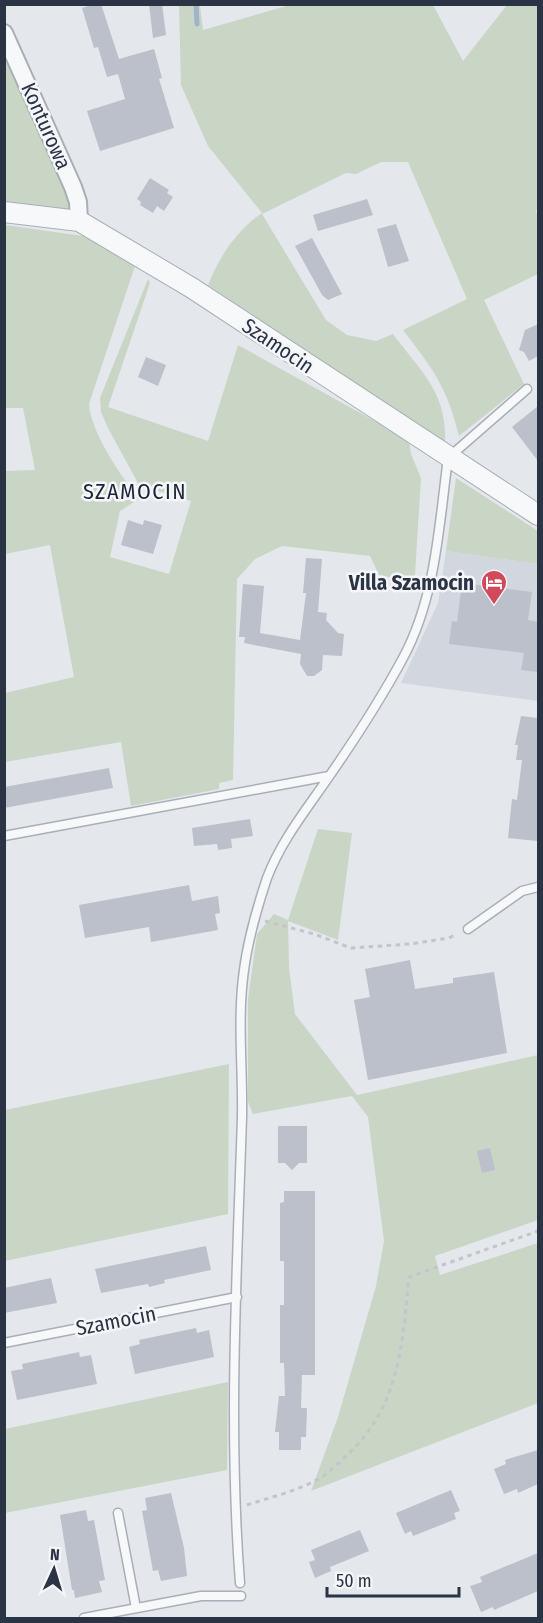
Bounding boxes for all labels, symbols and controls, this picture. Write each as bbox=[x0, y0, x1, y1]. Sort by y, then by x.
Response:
street label: Konturowa bbox=[15, 79, 77, 173]
street label: Szamocin bbox=[237, 313, 319, 379]
district label: SZAMOCIN bbox=[83, 478, 187, 505]
hotel icon: Villa Szamocin bbox=[479, 568, 509, 606]
place label: Villa Szamocin bbox=[348, 570, 474, 596]
street label: Szamocin bbox=[74, 1301, 158, 1341]
north arrow bbox=[24, 1539, 84, 1599]
text: N bbox=[50, 1545, 60, 1564]
scale bar bbox=[327, 1560, 459, 1598]
text: 50 m bbox=[336, 1570, 372, 1592]

